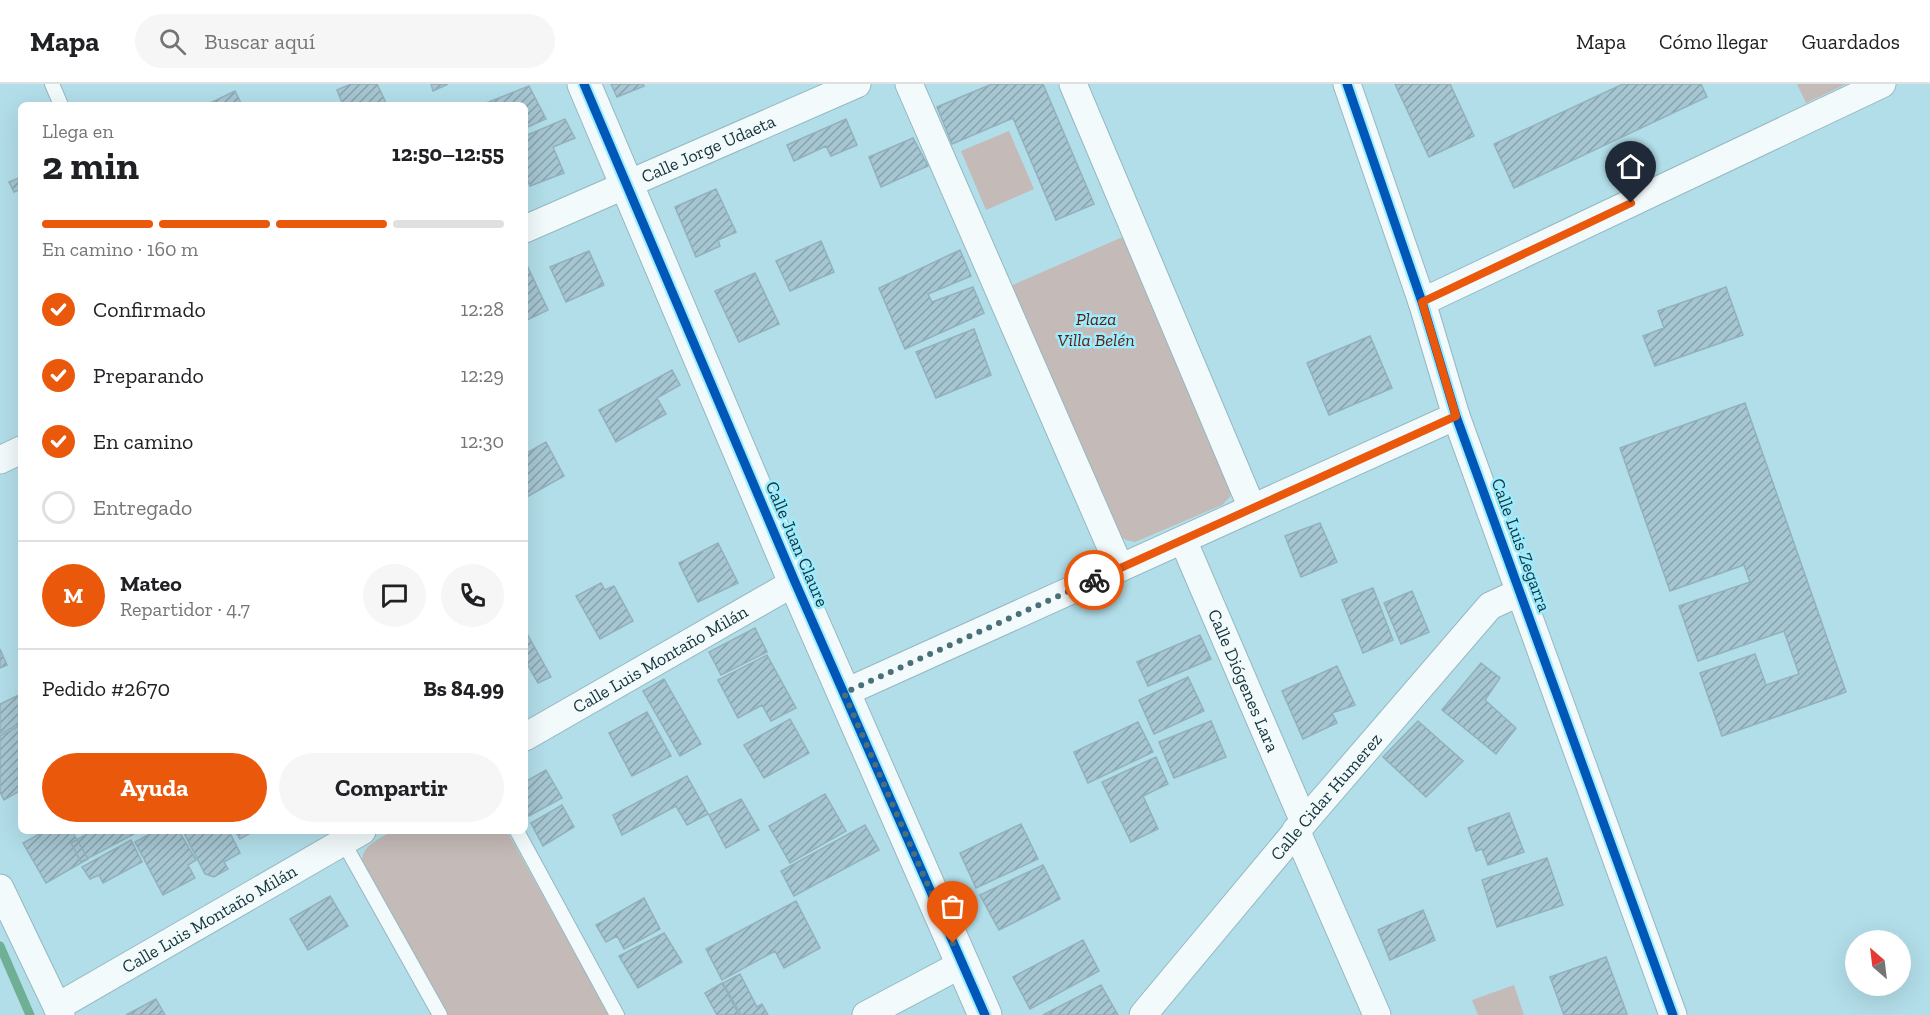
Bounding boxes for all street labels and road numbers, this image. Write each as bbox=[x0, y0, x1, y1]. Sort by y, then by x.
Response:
street label: Calle Jorge Udaeta bbox=[638, 110, 779, 188]
street label: Calle Luis Zegarra bbox=[1487, 475, 1555, 615]
street label: Calle Juan Claure bbox=[761, 478, 833, 610]
street label: Calle Luis Montaño Milán bbox=[569, 600, 752, 718]
street label: Calle Diógenes Lara bbox=[1203, 606, 1284, 756]
street label: Calle Cidar Humerez bbox=[1266, 728, 1387, 865]
street label: Calle Luis Montaño Milán bbox=[118, 860, 301, 978]

